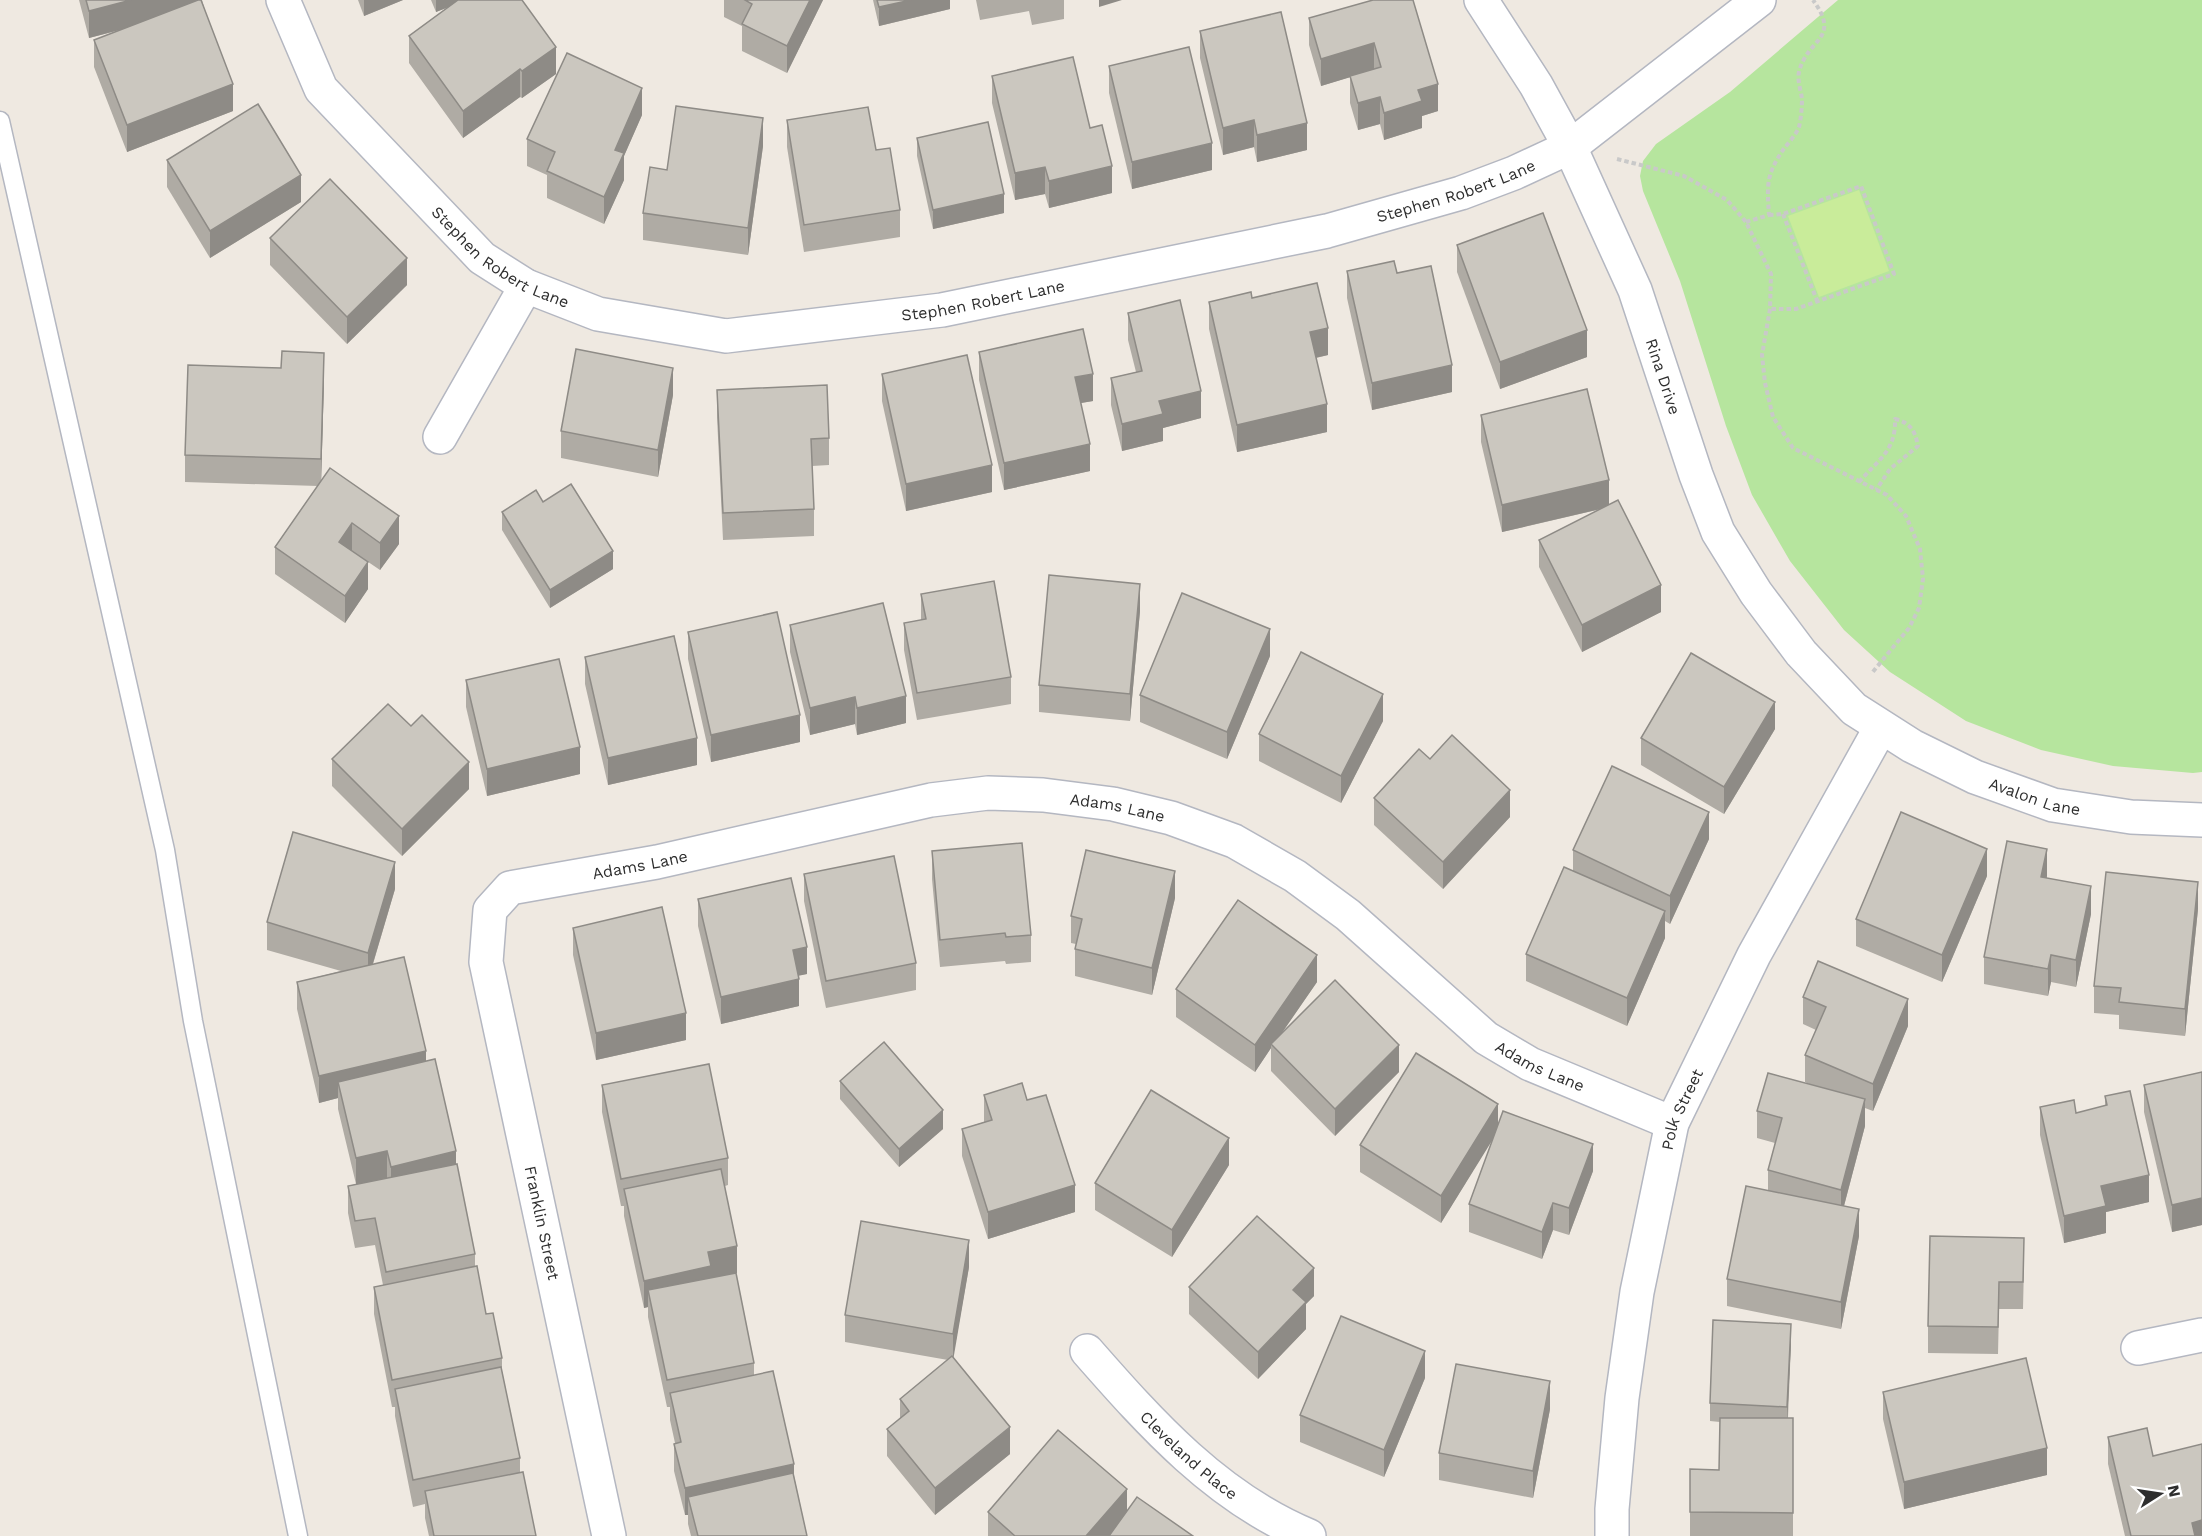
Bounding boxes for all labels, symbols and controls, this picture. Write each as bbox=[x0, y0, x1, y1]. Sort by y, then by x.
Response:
street label: Stephen Robert Lane bbox=[1374, 155, 1538, 226]
street label: Stephen Robert Lane bbox=[428, 202, 572, 311]
street label: Stephen Robert Lane bbox=[900, 276, 1066, 324]
street label: Rina Drive bbox=[1642, 336, 1685, 417]
street label: Avalon Lane bbox=[1987, 773, 2082, 819]
street label: Adams Lane bbox=[1069, 789, 1167, 826]
street label: Adams Lane bbox=[591, 846, 689, 883]
street label: Adams Lane bbox=[1492, 1036, 1587, 1095]
street label: Polk Street bbox=[1657, 1065, 1707, 1152]
street label: Franklin Street bbox=[521, 1164, 563, 1282]
street label: Cleveland Place bbox=[1137, 1407, 1241, 1503]
north arrow bbox=[2130, 1464, 2190, 1524]
text: N bbox=[2164, 1483, 2185, 1499]

